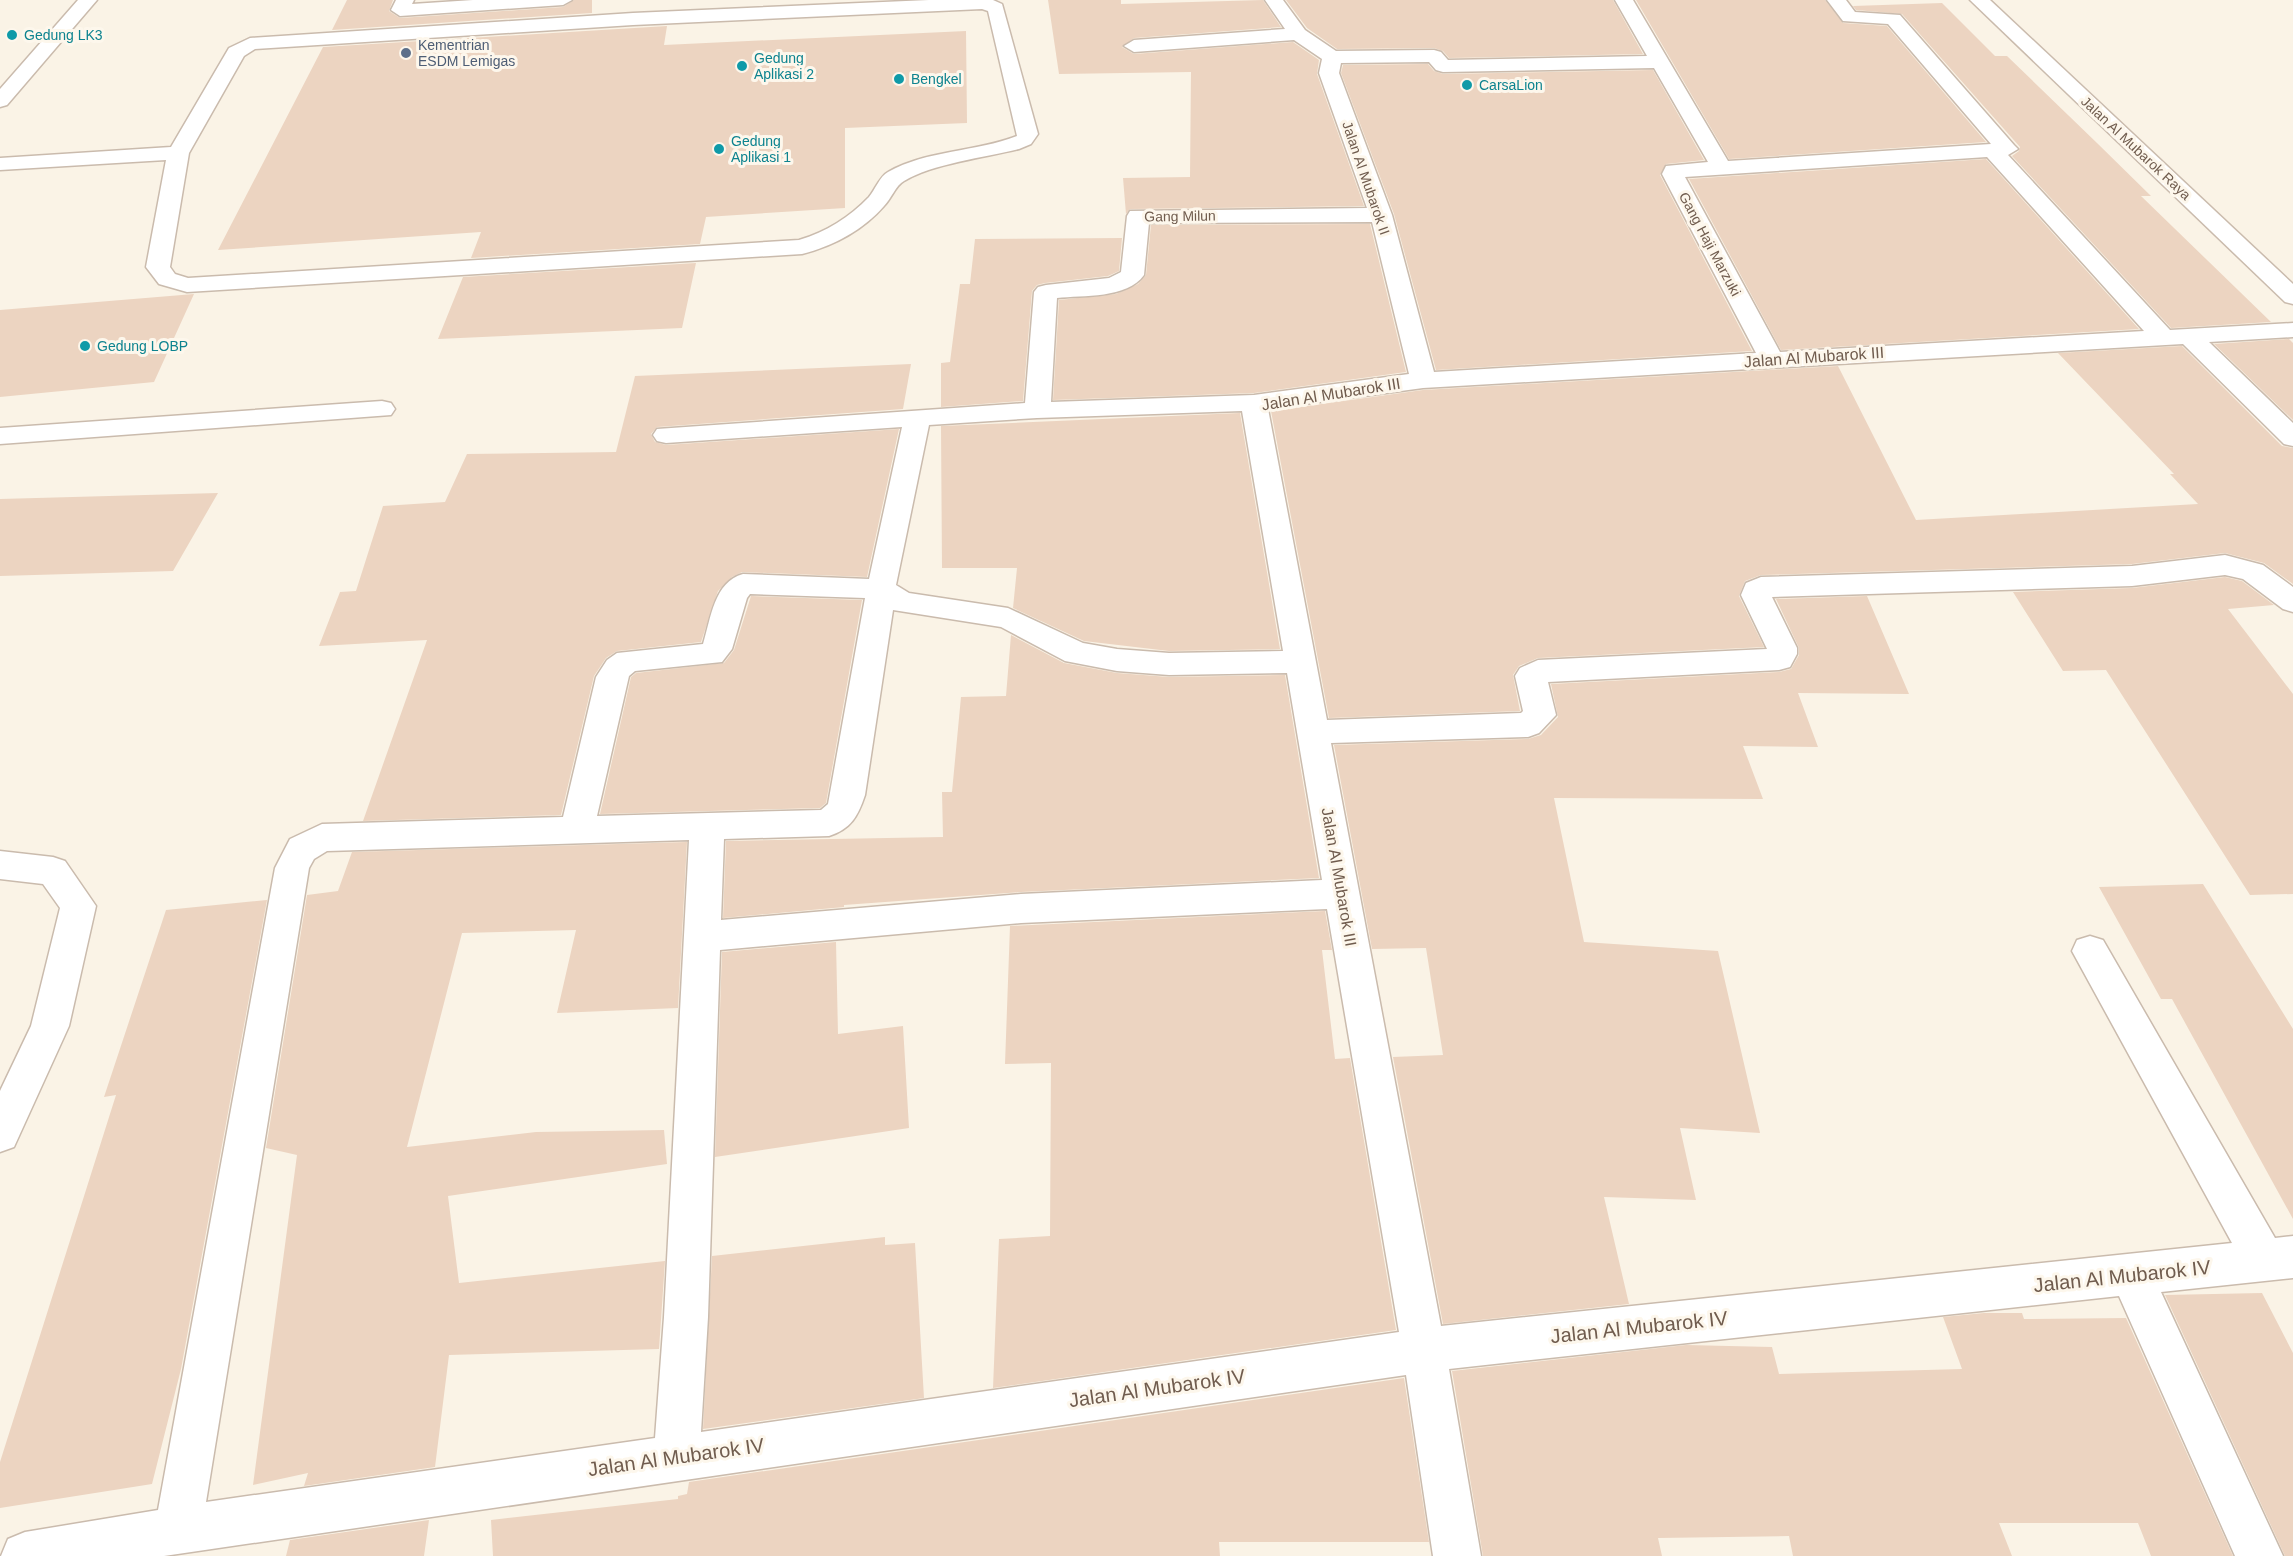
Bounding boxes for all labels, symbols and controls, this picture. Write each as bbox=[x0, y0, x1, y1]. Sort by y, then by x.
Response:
place label: Gedung LK3 bbox=[24, 27, 103, 43]
marker: Gedung LK3 bbox=[5, 28, 19, 42]
place label: Kementrian ESDM Lemigas bbox=[418, 37, 515, 69]
marker: Kementrian ESDM Lemigas bbox=[399, 46, 413, 60]
place label: Gedung Aplikasi 2 bbox=[754, 50, 814, 82]
marker: Gedung Aplikasi 2 bbox=[735, 59, 749, 73]
place label: Bengkel bbox=[911, 71, 962, 87]
marker: Bengkel bbox=[892, 72, 906, 86]
place label: CarsaLion bbox=[1479, 77, 1543, 93]
marker: CarsaLion bbox=[1460, 78, 1474, 92]
street label: Jalan Al Mubarok Raya bbox=[2078, 93, 2194, 203]
street label: Jalan Al Mubarok II bbox=[1339, 119, 1393, 237]
place label: Gedung Aplikasi 1 bbox=[731, 133, 791, 165]
marker: Gedung Aplikasi 1 bbox=[712, 142, 726, 156]
street label: Gang Haji Marzuki bbox=[1676, 189, 1744, 299]
street label: Gang Milun bbox=[1144, 207, 1216, 225]
place label: Gedung LOBP bbox=[97, 338, 188, 354]
marker: Gedung LOBP bbox=[78, 339, 92, 353]
street label: Jalan Al Mubarok III bbox=[1743, 344, 1885, 370]
street label: Jalan Al Mubarok III bbox=[1260, 375, 1402, 413]
street label: Jalan Al Mubarok III bbox=[1318, 806, 1360, 948]
street label: Jalan Al Mubarok IV bbox=[2032, 1256, 2212, 1296]
street label: Jalan Al Mubarok IV bbox=[1549, 1307, 1729, 1347]
street label: Jalan Al Mubarok IV bbox=[1067, 1365, 1247, 1411]
street label: Jalan Al Mubarok IV bbox=[586, 1434, 766, 1480]

